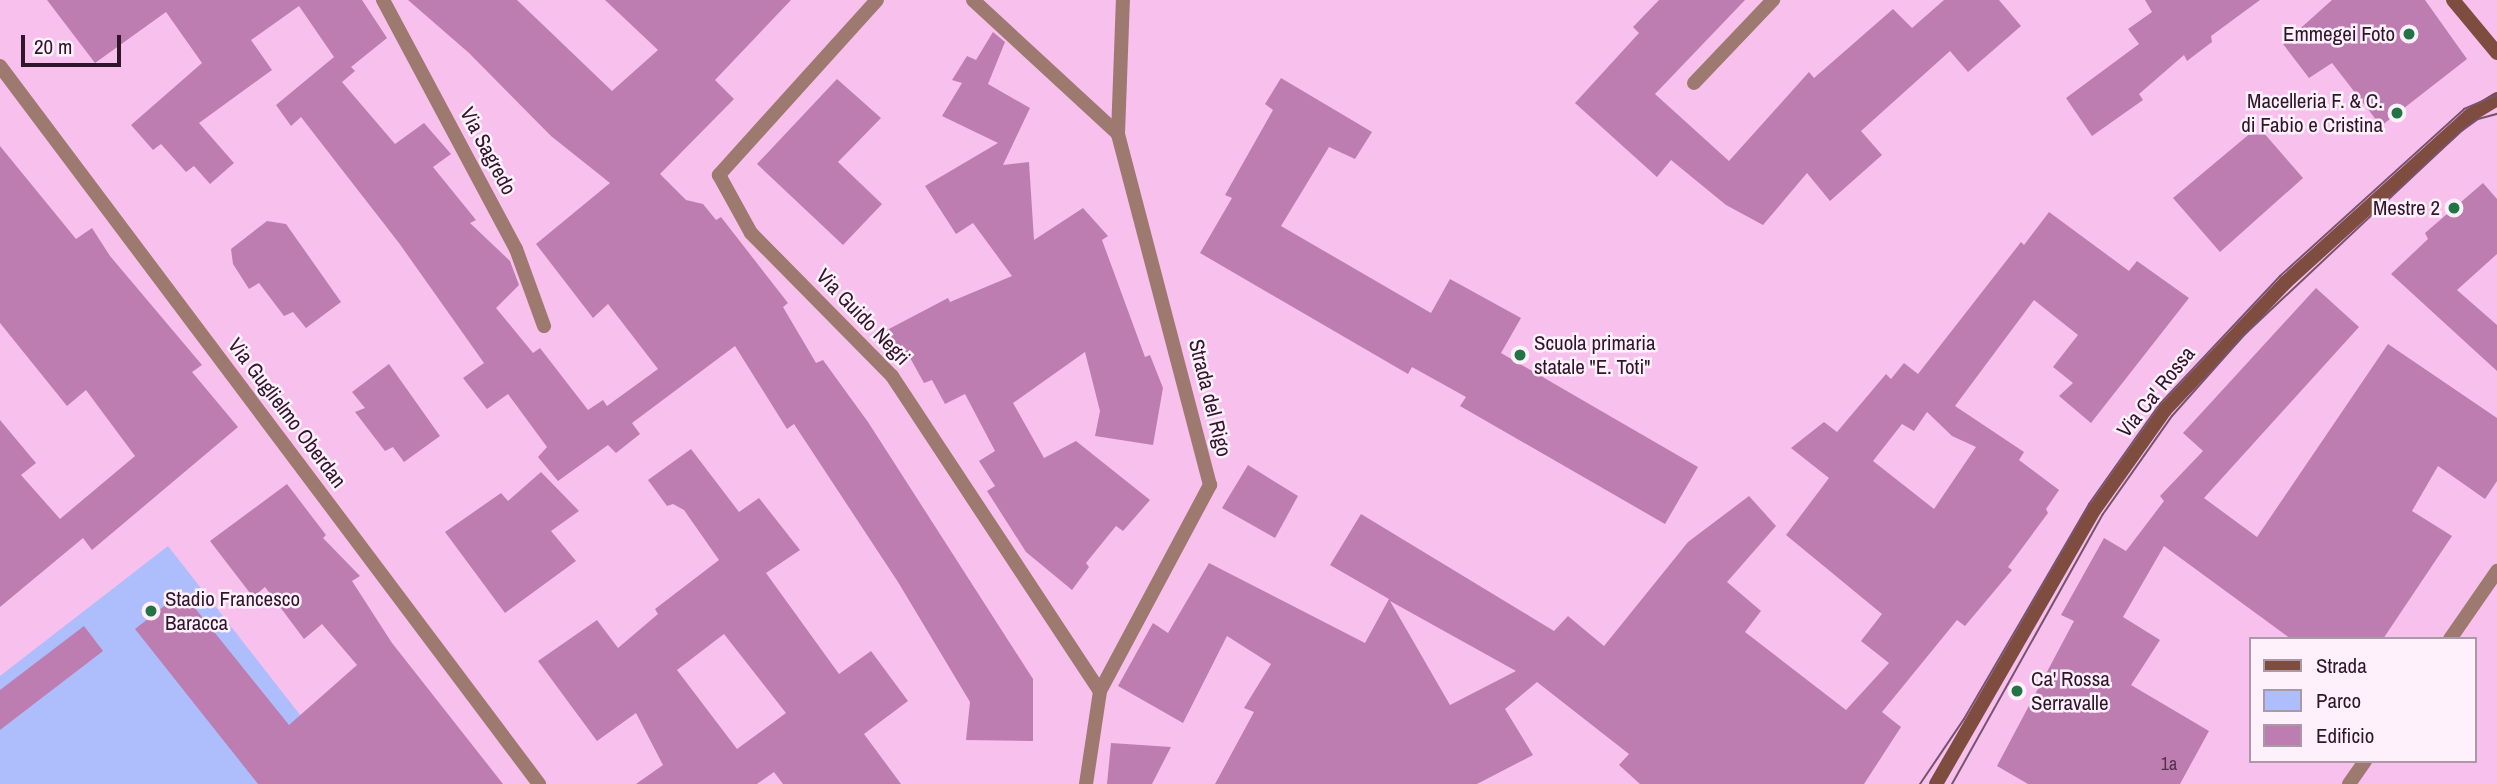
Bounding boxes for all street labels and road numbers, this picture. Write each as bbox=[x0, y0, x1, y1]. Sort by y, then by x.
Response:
street label: Via Sagredo bbox=[454, 103, 522, 199]
street label: Via Guido Negri bbox=[811, 264, 915, 370]
street label: Via Guglielmo Oberdan bbox=[223, 333, 351, 493]
street label: Strada del Rigo bbox=[1183, 337, 1237, 459]
street label: Via Ca' Rossa bbox=[2112, 342, 2200, 442]

